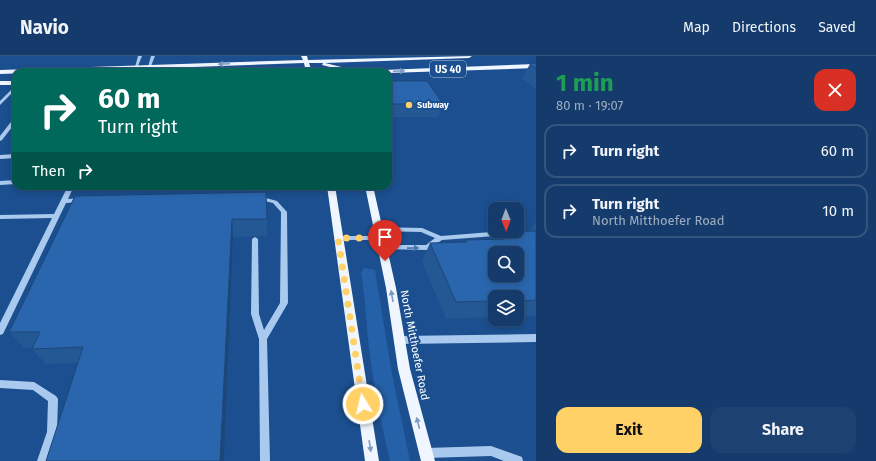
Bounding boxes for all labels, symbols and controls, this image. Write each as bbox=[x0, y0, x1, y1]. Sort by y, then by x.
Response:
text: Navio bbox=[20, 16, 69, 39]
text: Map bbox=[683, 19, 710, 36]
text: Directions bbox=[732, 19, 796, 36]
text: Saved bbox=[818, 19, 856, 36]
one-way arrow bbox=[218, 60, 230, 67]
road number: US 40 bbox=[430, 61, 466, 77]
one-way arrow bbox=[393, 67, 405, 74]
text: 1 min bbox=[556, 69, 614, 97]
button: close bbox=[814, 69, 856, 111]
text: 60 m bbox=[98, 82, 160, 115]
icon: right bbox=[32, 84, 84, 136]
text: 80 m · 19:07 bbox=[556, 98, 623, 113]
marker: Subway bbox=[404, 100, 414, 110]
place label: Subway bbox=[417, 100, 449, 110]
text: Turn right bbox=[98, 116, 178, 138]
icon: right bbox=[558, 140, 580, 162]
text: Turn right bbox=[592, 142, 659, 160]
text: 60 m bbox=[821, 142, 854, 160]
icon: right bbox=[74, 160, 96, 182]
text: Then bbox=[32, 162, 66, 180]
text: Turn right bbox=[592, 195, 659, 213]
icon: right bbox=[558, 200, 580, 222]
north arrow bbox=[488, 202, 524, 238]
map controls bbox=[488, 202, 524, 326]
text: 10 m bbox=[822, 202, 854, 220]
text: North Mitthoefer Road bbox=[592, 213, 724, 228]
pin bbox=[368, 220, 402, 261]
icon: arrive bbox=[374, 226, 396, 248]
one-way arrow bbox=[407, 245, 420, 251]
button: search bbox=[488, 246, 524, 282]
street label: North Mitthoefer Road bbox=[397, 289, 432, 401]
one-way arrow bbox=[389, 290, 395, 302]
button: layers bbox=[488, 290, 524, 326]
position arrow bbox=[342, 383, 384, 425]
button: Exit bbox=[556, 407, 702, 453]
button: Share bbox=[710, 407, 856, 453]
one-way arrow bbox=[415, 417, 421, 429]
one-way arrow bbox=[367, 440, 373, 452]

